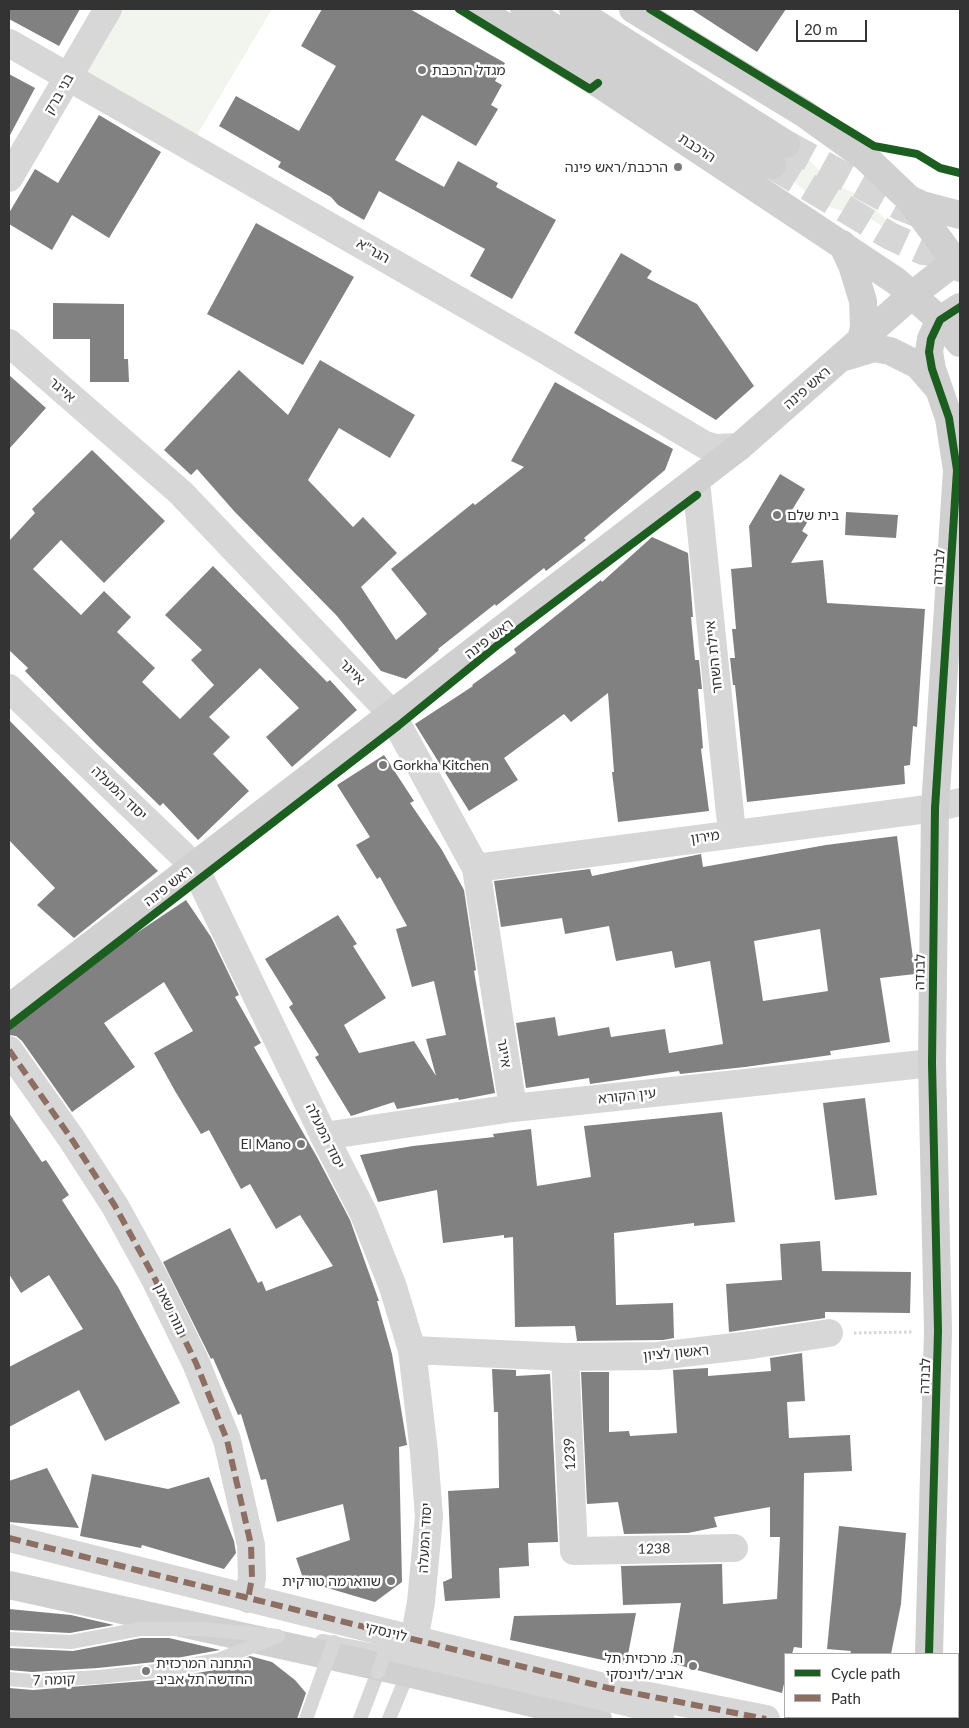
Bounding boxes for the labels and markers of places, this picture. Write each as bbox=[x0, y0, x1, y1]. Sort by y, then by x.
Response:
place label: מגדל הרכבת bbox=[432, 62, 506, 78]
marker: מגדל הרכבת bbox=[416, 64, 428, 76]
place label: הרכבת/ראש פינה bbox=[565, 159, 668, 175]
marker: הרכבת/ראש פינה bbox=[672, 161, 684, 173]
place label: בית שלם bbox=[787, 507, 839, 523]
marker: בית שלם bbox=[771, 509, 783, 521]
place label: Gorkha Kitchen bbox=[393, 757, 489, 773]
marker: Gorkha Kitchen bbox=[377, 759, 389, 771]
place label: El Mano bbox=[241, 1136, 291, 1152]
marker: El Mano bbox=[295, 1138, 307, 1150]
place label: שווארמה טורקית bbox=[282, 1573, 381, 1589]
marker: שווארמה טורקית bbox=[385, 1575, 397, 1587]
place label: ת. מרכזית תל אביב/לוינסקי bbox=[605, 1650, 683, 1682]
place label: התחנה המרכזית החדשה תל אביב bbox=[156, 1655, 253, 1688]
marker: ת. מרכזית תל אביב/לוינסקי bbox=[687, 1660, 699, 1672]
marker: התחנה המרכזית החדשה תל אביב bbox=[140, 1665, 152, 1677]

